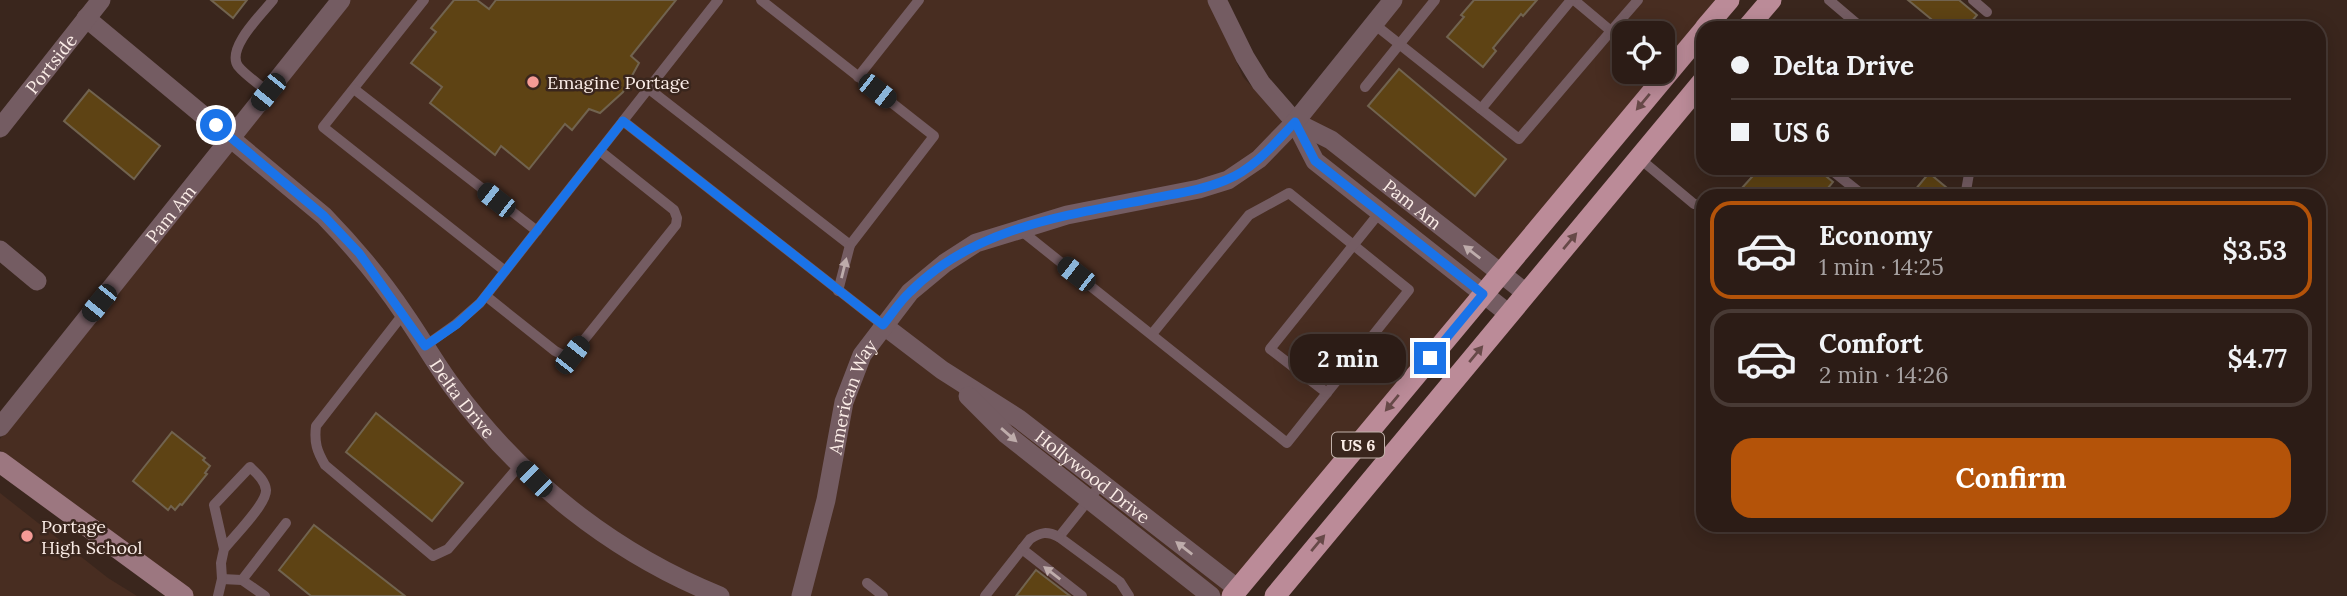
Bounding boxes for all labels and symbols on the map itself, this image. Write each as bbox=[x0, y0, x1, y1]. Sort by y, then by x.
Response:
street label: Portside bbox=[20, 29, 82, 98]
car bbox=[247, 69, 290, 115]
car bbox=[854, 70, 901, 112]
place label: Emagine Portage bbox=[547, 71, 690, 94]
marker: Emagine Portage bbox=[525, 74, 541, 90]
one-way arrow bbox=[1635, 93, 1651, 111]
route start bbox=[200, 109, 232, 141]
street label: Pam Am bbox=[1379, 174, 1447, 234]
car bbox=[473, 179, 520, 221]
street label: Pam Am bbox=[140, 180, 201, 248]
one-way arrow bbox=[1562, 232, 1577, 249]
one-way arrow bbox=[1464, 244, 1482, 259]
car bbox=[1053, 253, 1100, 295]
one-way arrow bbox=[839, 257, 850, 279]
car bbox=[78, 280, 121, 326]
car bbox=[551, 332, 594, 378]
street label: American Way bbox=[823, 334, 882, 457]
callout: 2 min bbox=[1290, 334, 1406, 382]
route end bbox=[1414, 342, 1446, 374]
one-way arrow bbox=[1468, 345, 1483, 363]
street label: Delta Drive bbox=[425, 354, 501, 443]
one-way arrow bbox=[1385, 394, 1400, 412]
street label: Hollywood Drive bbox=[1031, 425, 1155, 528]
one-way arrow bbox=[1000, 427, 1017, 442]
road number: US 6 bbox=[1332, 432, 1384, 458]
car bbox=[512, 457, 557, 501]
place label: Portage High School bbox=[41, 515, 142, 559]
marker: Portage High School bbox=[19, 528, 35, 544]
one-way arrow bbox=[1311, 535, 1326, 553]
one-way arrow bbox=[1176, 540, 1194, 555]
one-way arrow bbox=[1043, 566, 1061, 580]

